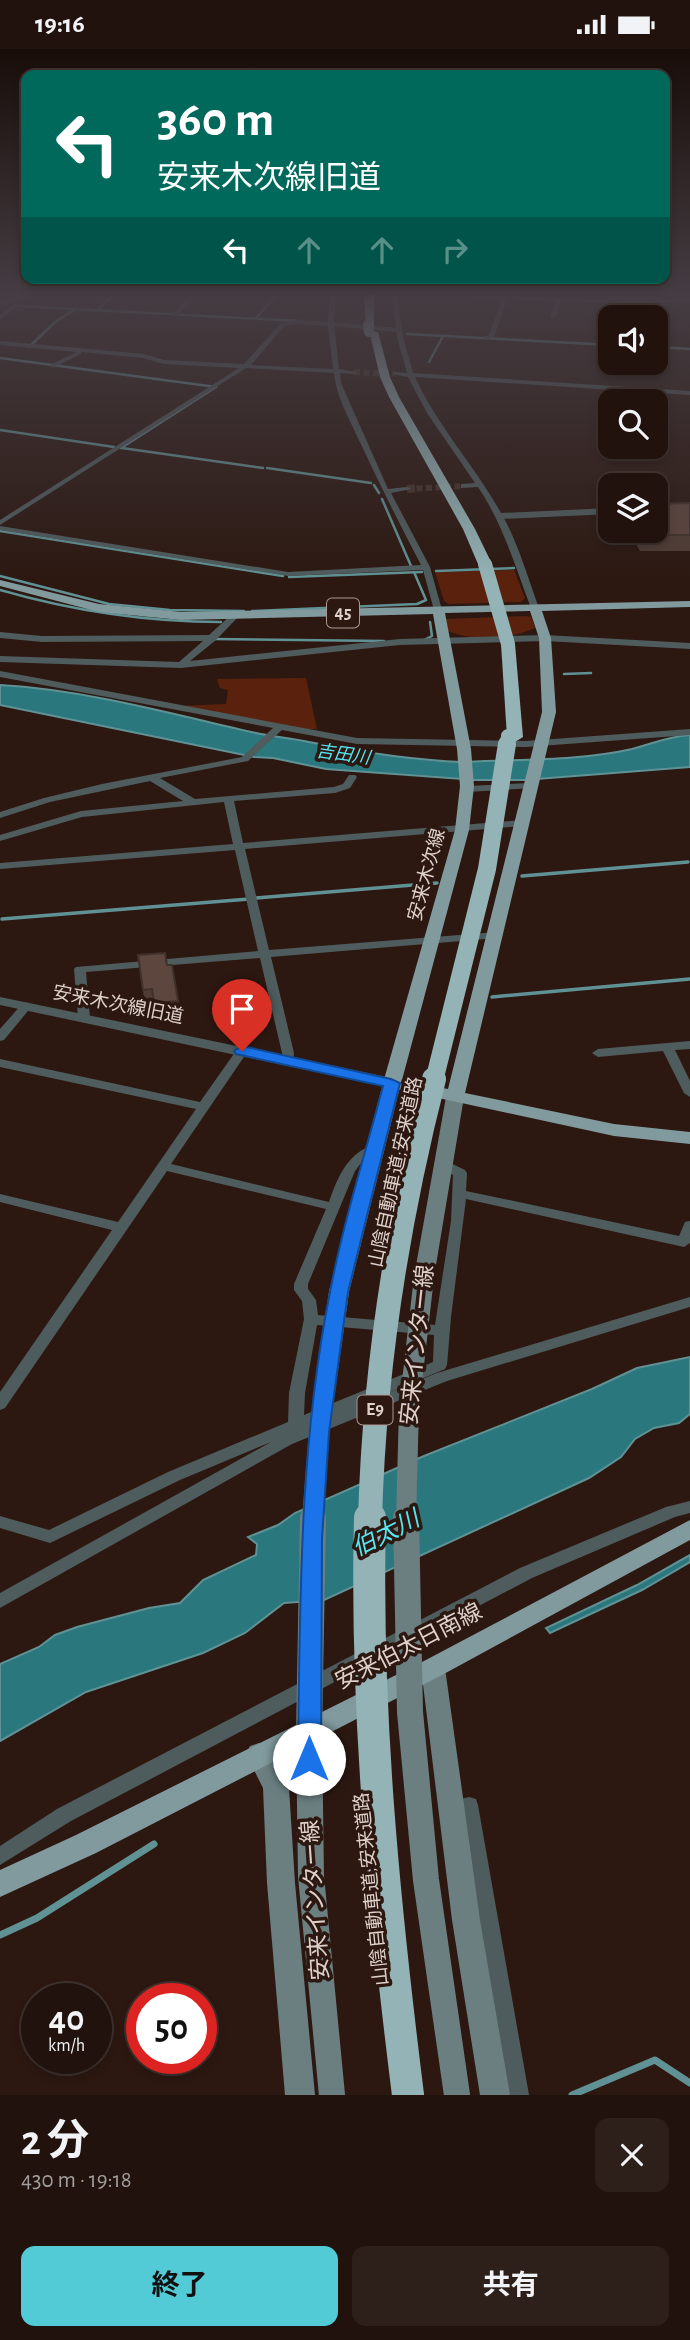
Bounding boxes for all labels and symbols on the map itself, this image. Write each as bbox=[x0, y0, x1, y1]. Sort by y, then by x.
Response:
road number: 45 bbox=[327, 599, 359, 627]
water label: 吉田川 bbox=[315, 740, 373, 768]
street label: 安来木次線 bbox=[405, 826, 448, 923]
pin bbox=[212, 979, 272, 1051]
street label: 安来木次線旧道 bbox=[51, 982, 185, 1027]
street label: 山陰自動車道;安来道路 bbox=[366, 1075, 425, 1269]
street label: 安来インター線 bbox=[396, 1264, 438, 1426]
road number: E9 bbox=[358, 1395, 392, 1425]
water label: 伯太川 bbox=[348, 1504, 426, 1561]
street label: 安来伯太日南線 bbox=[331, 1598, 486, 1694]
position arrow bbox=[272, 1722, 346, 1796]
street label: 山陰自動車道;安来道路 bbox=[351, 1791, 392, 1987]
street label: 安来インター線 bbox=[297, 1819, 333, 1981]
speed limit sign: 50 bbox=[126, 1983, 217, 2074]

